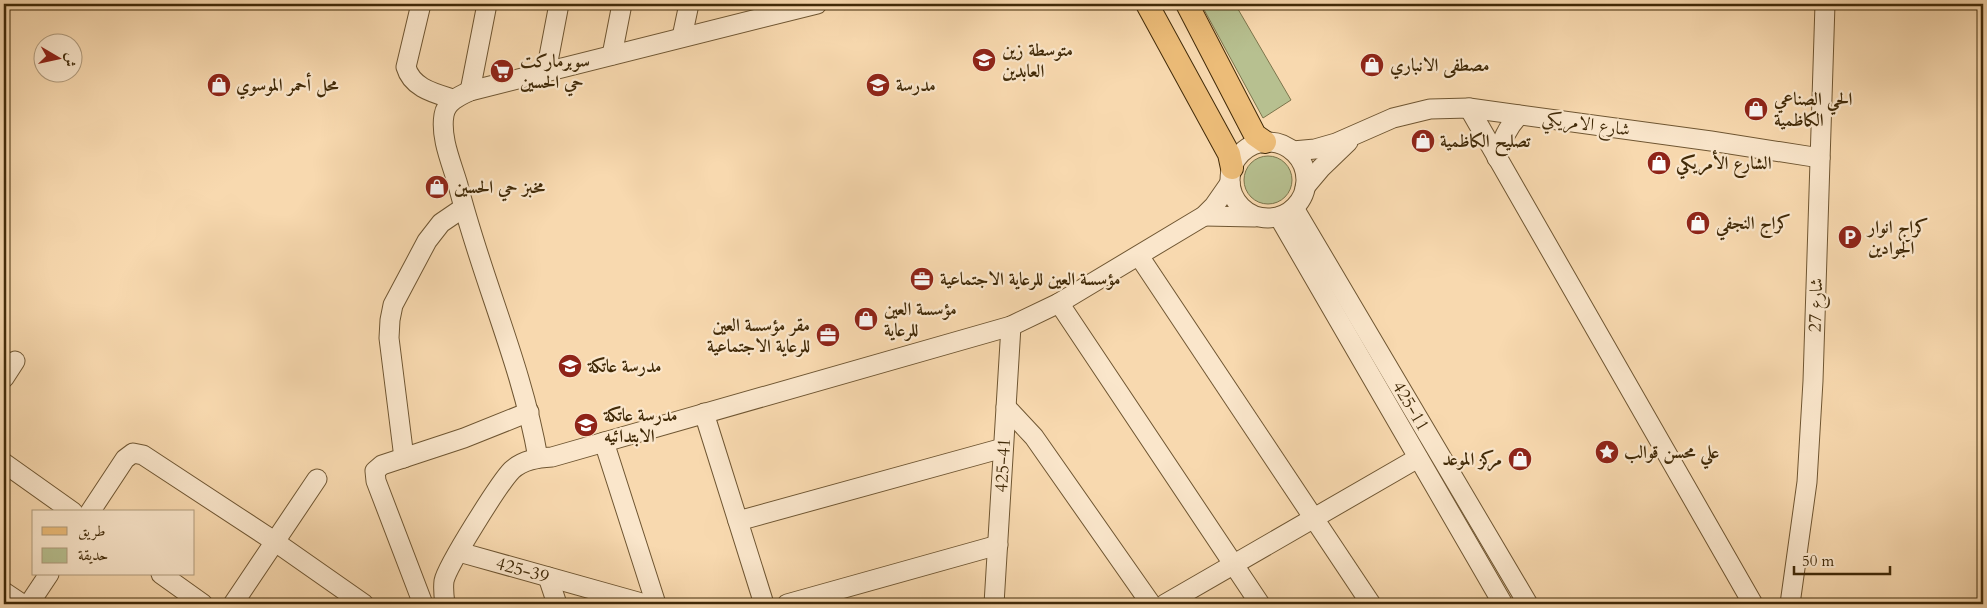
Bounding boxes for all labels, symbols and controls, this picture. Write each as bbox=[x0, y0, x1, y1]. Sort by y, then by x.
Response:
north arrow bbox=[32, 32, 82, 82]
place label: متوسطة زين العابدين bbox=[1002, 38, 1073, 84]
school or university icon: متوسطة زين العابدين bbox=[971, 47, 997, 73]
place label: سوبرماركت حي الحسين bbox=[520, 49, 590, 97]
text: ش bbox=[60, 52, 81, 68]
shop icon: مصطفى الانباري bbox=[1359, 52, 1385, 78]
place label: مصطفى الانباري bbox=[1390, 53, 1489, 80]
supermarket icon: سوبرماركت حي الحسين bbox=[489, 58, 515, 84]
shop icon: محل أحمر الموسوي bbox=[206, 72, 232, 98]
place label: محل أحمر الموسوي bbox=[236, 72, 339, 100]
school or university icon: مدرسة bbox=[865, 72, 891, 98]
place label: مدرسة bbox=[896, 73, 936, 98]
place label: الحي الصناعي الكاظمية bbox=[1773, 87, 1853, 133]
shop icon: الحي الصناعي الكاظمية bbox=[1743, 96, 1769, 122]
street label: شارع الامريكي bbox=[1540, 105, 1632, 147]
shop icon: تصليح الكاظمية bbox=[1410, 128, 1436, 154]
place label: تصليح الكاظمية bbox=[1440, 129, 1531, 157]
place label: الشارع الأمريكي bbox=[1676, 149, 1772, 180]
shop icon: الشارع الأمريكي bbox=[1646, 150, 1672, 176]
shop icon: مخبز حي الحسين bbox=[424, 174, 450, 200]
place label: مخبز حي الحسين bbox=[454, 175, 546, 202]
shop icon: كراج النجفي bbox=[1685, 210, 1711, 236]
place label: كراج النجفي bbox=[1715, 211, 1790, 241]
place label: كراج انوار الجوادين bbox=[1866, 215, 1928, 261]
parking icon: كراج انوار الجوادين bbox=[1837, 224, 1863, 250]
office icon: مؤسسة العين للرعاية الاجتماعية bbox=[909, 266, 935, 292]
place label: مؤسسة العين للرعاية الاجتماعية bbox=[940, 267, 1121, 292]
street label: شارع 27 bbox=[1803, 277, 1831, 333]
place label: مؤسسة العين للرعاية bbox=[884, 297, 957, 343]
shop icon: مؤسسة العين للرعاية bbox=[853, 306, 879, 332]
place label: مقر مؤسسة العين للرعاية الاجتماعية bbox=[707, 313, 810, 359]
office icon: مقر مؤسسة العين للرعاية الاجتماعية bbox=[815, 322, 841, 348]
school or university icon: مدرسة عاتكة bbox=[557, 353, 583, 379]
place label: مدرسة عاتكة bbox=[587, 354, 662, 379]
street label: 425-11 bbox=[1386, 376, 1436, 436]
place label: مدرسة عاتكة الابتدائيه bbox=[603, 403, 678, 449]
school or university icon: مدرسة عاتكة الابتدائيه bbox=[573, 412, 599, 438]
street label: 425-41 bbox=[988, 437, 1017, 493]
place icon: علي محسن قوالب bbox=[1594, 439, 1620, 465]
place label: علي محسن قوالب bbox=[1624, 440, 1719, 470]
shop icon: مركز الموعد bbox=[1507, 446, 1533, 472]
place label: مركز الموعد bbox=[1442, 447, 1502, 472]
legend bbox=[32, 510, 195, 576]
text: طريق bbox=[78, 521, 105, 541]
scale bar bbox=[1794, 543, 1891, 575]
text: حديقة bbox=[78, 545, 108, 565]
street label: 425-39 bbox=[493, 550, 552, 589]
text: 50 m bbox=[1802, 551, 1834, 571]

